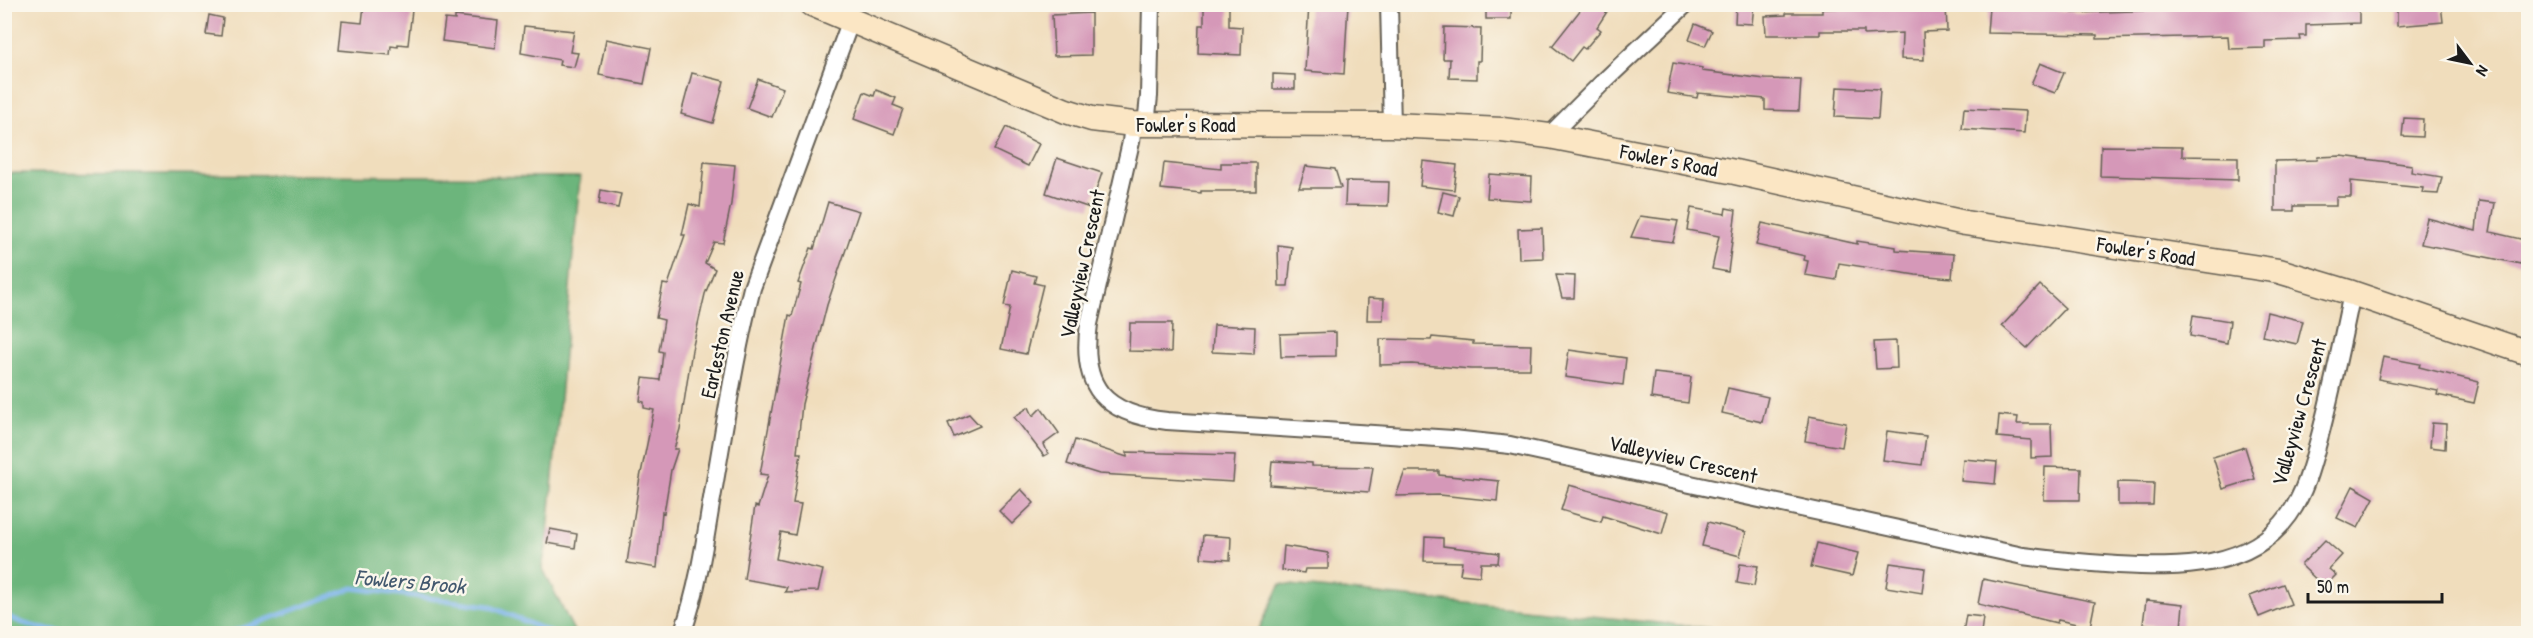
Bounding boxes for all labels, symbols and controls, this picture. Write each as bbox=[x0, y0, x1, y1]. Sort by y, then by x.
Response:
north arrow bbox=[2440, 33, 2500, 93]
text: N bbox=[2471, 62, 2494, 81]
street label: Fowler's Road bbox=[1136, 110, 1235, 139]
street label: Fowler's Road bbox=[1617, 136, 1720, 184]
street label: Valleyview Crescent bbox=[1052, 186, 1112, 341]
street label: Fowler's Road bbox=[2094, 229, 2197, 273]
street label: Earleston Avenue bbox=[693, 267, 751, 401]
street label: Valleyview Crescent bbox=[2264, 334, 2334, 489]
street label: Valleyview Crescent bbox=[1606, 428, 1761, 490]
water label: Fowlers Brook bbox=[354, 561, 468, 601]
scale bar bbox=[2308, 566, 2442, 604]
text: 50 m bbox=[2317, 574, 2349, 599]

